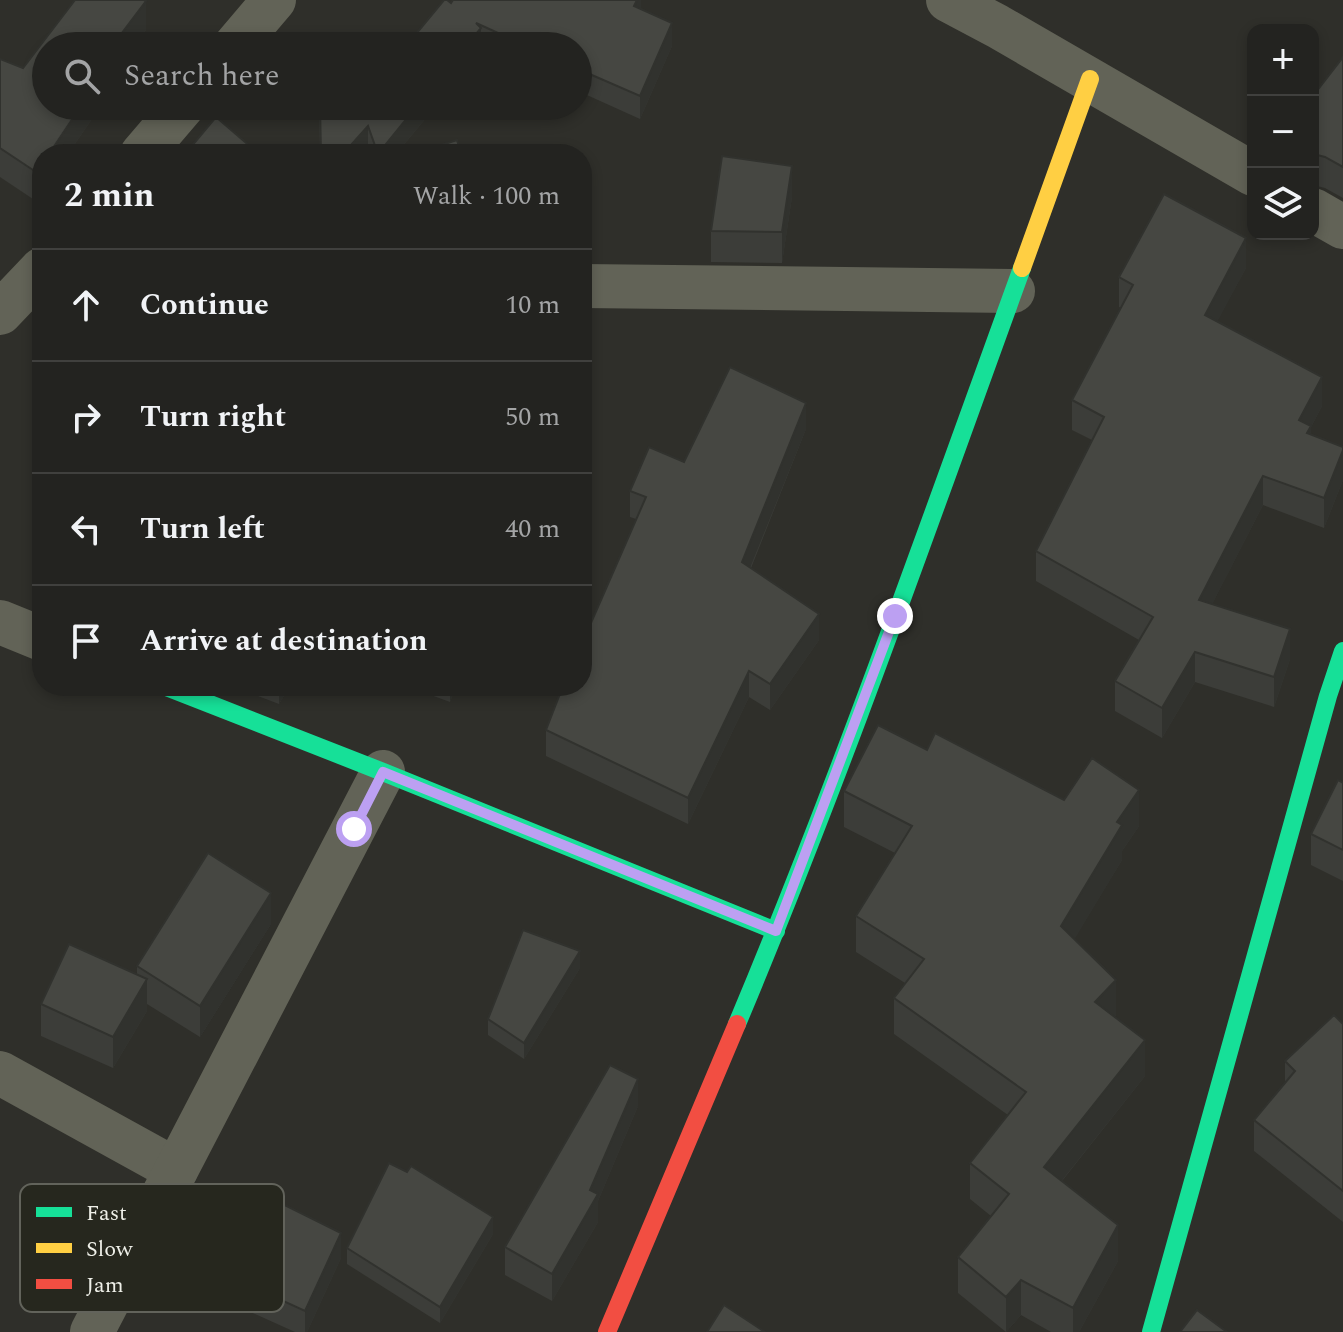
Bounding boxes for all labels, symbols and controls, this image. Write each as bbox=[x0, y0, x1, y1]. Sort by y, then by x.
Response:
map controls bbox=[1247, 24, 1319, 240]
button: + bbox=[1247, 24, 1319, 96]
search box bbox=[32, 32, 592, 120]
text: Search here bbox=[124, 53, 280, 99]
icon: search bbox=[60, 54, 104, 98]
button: − bbox=[1247, 96, 1319, 168]
button: layers bbox=[1247, 168, 1319, 240]
text: 2 min bbox=[64, 170, 154, 222]
text: Walk · 100 m bbox=[413, 176, 560, 216]
text: Continue bbox=[140, 282, 269, 328]
icon: ahead bbox=[64, 283, 108, 327]
text: 10 m bbox=[505, 285, 560, 325]
text: Turn right bbox=[140, 394, 286, 440]
icon: right bbox=[64, 395, 108, 439]
text: 50 m bbox=[505, 397, 560, 437]
text: Turn left bbox=[140, 506, 265, 552]
icon: left bbox=[64, 507, 108, 551]
text: 40 m bbox=[505, 509, 560, 549]
route end bbox=[877, 598, 913, 634]
text: Arrive at destination bbox=[140, 618, 427, 664]
icon: arrive bbox=[64, 619, 108, 663]
route start bbox=[336, 811, 372, 847]
legend bbox=[20, 1184, 284, 1312]
text: Fast bbox=[86, 1197, 127, 1230]
text: Slow bbox=[86, 1233, 134, 1266]
text: Jam bbox=[86, 1269, 124, 1302]

